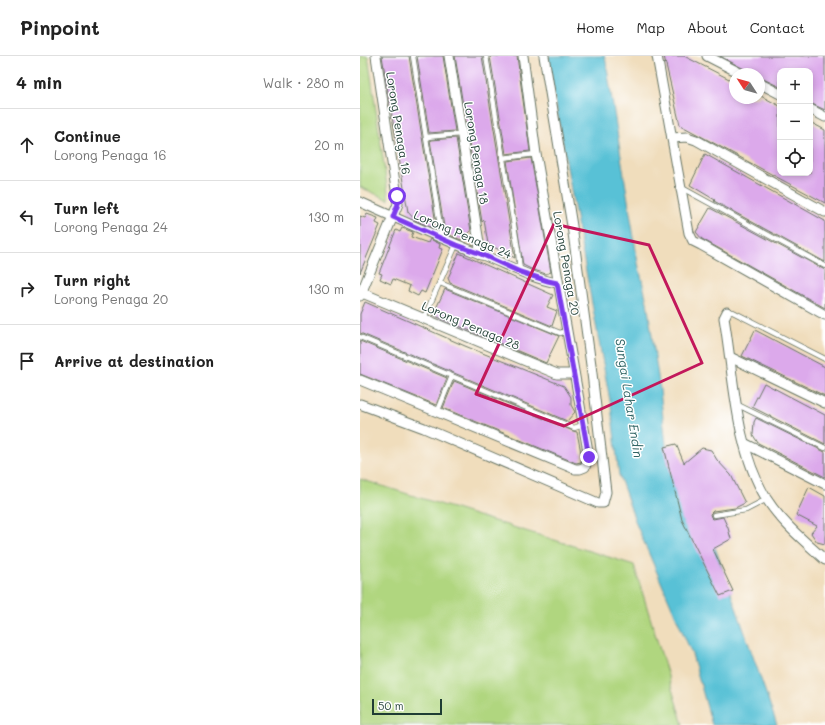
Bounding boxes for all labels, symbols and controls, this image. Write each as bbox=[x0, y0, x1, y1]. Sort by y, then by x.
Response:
text: Pinpoint bbox=[20, 15, 100, 40]
text: Home bbox=[576, 18, 614, 37]
text: Map bbox=[636, 18, 665, 37]
text: About bbox=[687, 18, 728, 37]
text: Contact bbox=[750, 18, 805, 37]
north arrow bbox=[729, 68, 765, 104]
map controls bbox=[777, 68, 813, 176]
button: + bbox=[777, 68, 813, 104]
street label: Lorong Penaga 16 bbox=[383, 70, 415, 176]
text: 4 min bbox=[16, 71, 62, 93]
text: Walk · 280 m bbox=[263, 74, 344, 91]
street label: Lorong Penaga 18 bbox=[461, 100, 493, 206]
button: − bbox=[777, 104, 813, 140]
text: Continue bbox=[54, 126, 121, 146]
icon: ahead bbox=[16, 134, 38, 156]
text: 20 m bbox=[314, 136, 344, 153]
button: locate bbox=[777, 140, 813, 176]
text: Lorong Penaga 16 bbox=[54, 146, 166, 163]
route start bbox=[388, 187, 406, 205]
text: Turn left bbox=[54, 198, 119, 218]
icon: left bbox=[16, 206, 38, 228]
street label: Lorong Penaga 24 bbox=[412, 206, 514, 262]
text: 130 m bbox=[308, 208, 344, 225]
street label: Lorong Penaga 20 bbox=[550, 210, 584, 317]
text: Lorong Penaga 24 bbox=[54, 218, 168, 235]
text: Turn right bbox=[54, 270, 131, 290]
icon: right bbox=[16, 278, 38, 300]
text: 130 m bbox=[308, 280, 344, 297]
text: Lorong Penaga 20 bbox=[54, 290, 168, 307]
street label: Lorong Penaga 28 bbox=[419, 297, 523, 353]
water label: Sungai Lahar Endin bbox=[612, 337, 648, 459]
icon: arrive bbox=[16, 350, 38, 372]
text: Arrive at destination bbox=[54, 351, 214, 371]
route end bbox=[580, 448, 598, 466]
scale bar bbox=[372, 697, 442, 716]
text: 50 m bbox=[378, 698, 404, 713]

